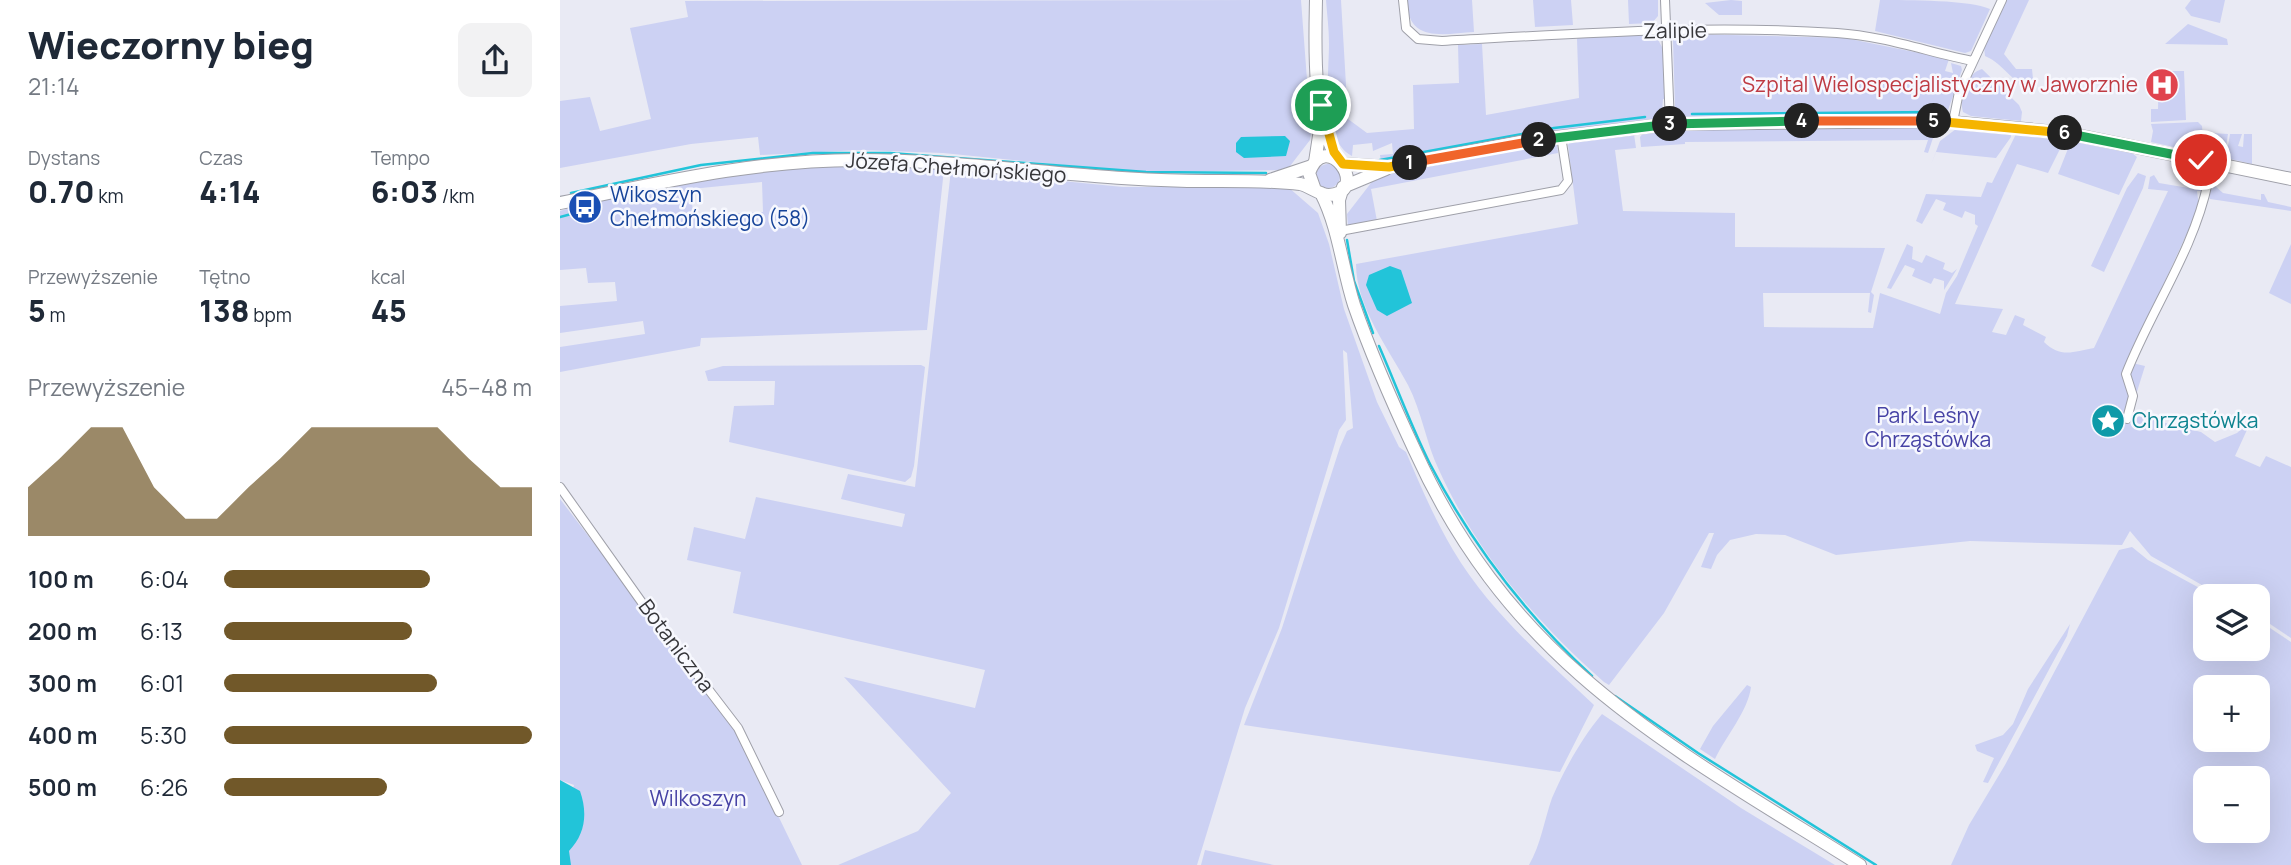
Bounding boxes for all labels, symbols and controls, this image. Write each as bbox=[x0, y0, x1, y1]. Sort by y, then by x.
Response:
street label: Zalipie bbox=[1643, 15, 1707, 45]
text: Wieczorny bieg bbox=[28, 18, 314, 70]
button: share bbox=[458, 23, 532, 97]
hospital icon: Szpital Wielospecjalistyczny w Jaworznie bbox=[2143, 66, 2181, 104]
text: 21:14 bbox=[28, 70, 80, 102]
place label: Szpital Wielospecjalistyczny w Jaworznie bbox=[1742, 70, 2138, 98]
pin bbox=[1291, 75, 1351, 135]
icon: arrive bbox=[1302, 86, 1340, 124]
pin: 4 bbox=[1784, 104, 1820, 138]
pin: 5 bbox=[1916, 104, 1952, 138]
pin: 3 bbox=[1652, 106, 1688, 142]
text: 4 bbox=[1796, 107, 1807, 133]
text: 5 bbox=[1928, 107, 1939, 133]
text: 3 bbox=[1664, 110, 1675, 136]
pin: 6 bbox=[2048, 116, 2082, 150]
text: 6 bbox=[2059, 119, 2070, 145]
pin: 2 bbox=[1522, 122, 1556, 158]
text: 2 bbox=[1533, 126, 1544, 152]
pin bbox=[2171, 130, 2231, 190]
icon: check bbox=[2182, 141, 2220, 179]
text: Dystans bbox=[28, 145, 100, 171]
text: Czas bbox=[199, 145, 243, 171]
text: Tempo bbox=[371, 145, 430, 171]
street label: Józefa Chełmońskiego bbox=[845, 145, 1067, 189]
pin: 1 bbox=[1392, 146, 1428, 180]
text: 1 bbox=[1405, 149, 1414, 175]
text: 0.70 bbox=[28, 171, 94, 212]
text: 4:14 bbox=[199, 171, 261, 212]
text: 6:03 bbox=[371, 171, 438, 212]
place label: Wikoszyn Chełmońskiego (58) bbox=[610, 180, 810, 232]
text: km bbox=[94, 183, 124, 209]
text: /km bbox=[438, 183, 475, 209]
bus stop icon: Wikoszyn Chełmońskiego (58) bbox=[566, 188, 604, 226]
text: Przewyższenie bbox=[28, 264, 158, 290]
text: Tętno bbox=[199, 264, 251, 290]
text: kcal bbox=[371, 264, 405, 290]
text: 5 bbox=[28, 290, 46, 331]
text: 138 bbox=[199, 290, 249, 331]
text: 45 bbox=[371, 290, 407, 331]
text: m bbox=[46, 302, 66, 328]
text: bpm bbox=[249, 302, 292, 328]
text: Przewyższenie bbox=[28, 371, 185, 403]
text: 45–48 m bbox=[441, 371, 532, 403]
park label: Park Leśny Chrząstówka bbox=[1865, 401, 1991, 453]
place icon: Chrząstówka bbox=[2089, 402, 2127, 440]
place label: Chrząstówka bbox=[2132, 406, 2258, 434]
text: 100 m bbox=[28, 563, 94, 595]
text: 6:04 bbox=[140, 563, 189, 595]
map controls bbox=[2193, 584, 2270, 843]
button: layers bbox=[2193, 584, 2270, 661]
street label: Botaniczna bbox=[633, 593, 721, 698]
text: 200 m bbox=[28, 615, 97, 647]
text: 6:13 bbox=[140, 615, 183, 647]
text: 300 m bbox=[28, 667, 97, 699]
text: 6:01 bbox=[140, 667, 184, 699]
button: + bbox=[2193, 675, 2270, 752]
text: 400 m bbox=[28, 719, 98, 751]
text: 5:30 bbox=[140, 719, 187, 751]
button: − bbox=[2193, 766, 2270, 843]
text: 500 m bbox=[28, 771, 97, 803]
text: 6:26 bbox=[140, 771, 189, 803]
park label: Wilkoszyn bbox=[650, 784, 746, 812]

